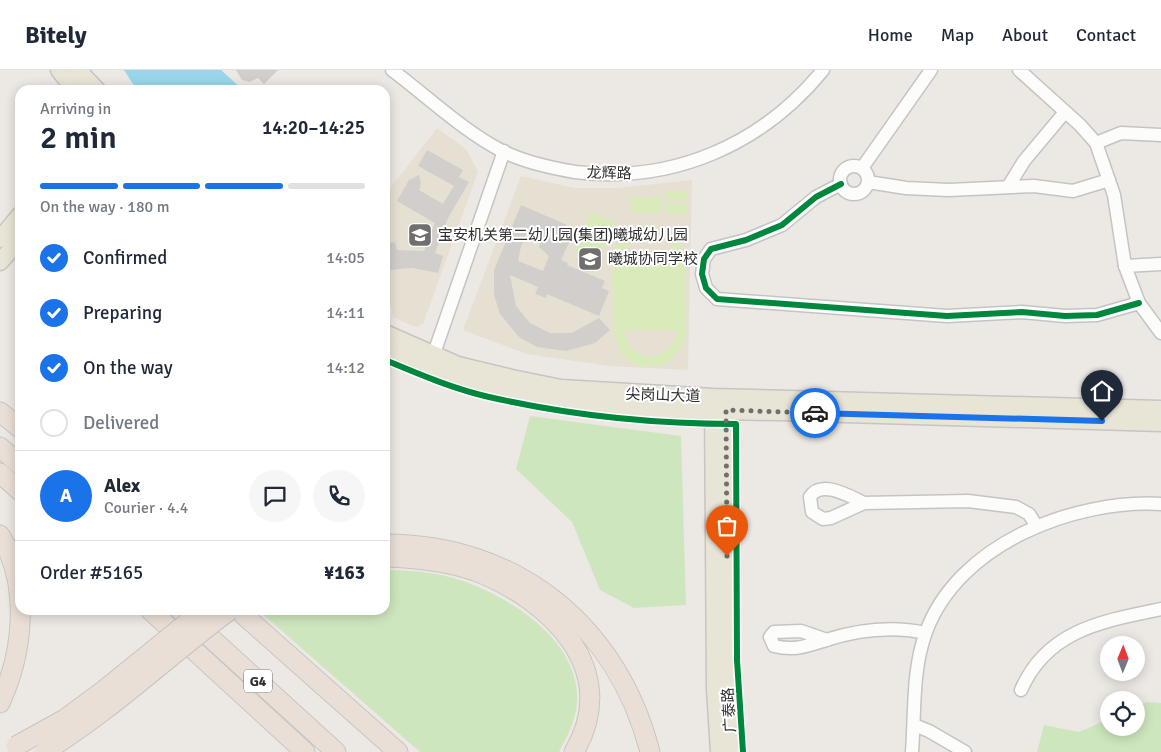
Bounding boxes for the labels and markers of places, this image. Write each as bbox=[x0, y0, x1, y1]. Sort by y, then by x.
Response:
school or university icon: 宝安机关第二幼儿园(集团)曦城幼儿园 bbox=[407, 222, 433, 248]
place label: 宝安机关第二幼儿园(集团)曦城幼儿园 bbox=[438, 226, 688, 244]
school or university icon: 曦城协同学校 bbox=[577, 246, 603, 272]
place label: 曦城协同学校 bbox=[608, 250, 698, 268]
pin bbox=[1081, 370, 1123, 421]
pin bbox=[706, 505, 748, 556]

